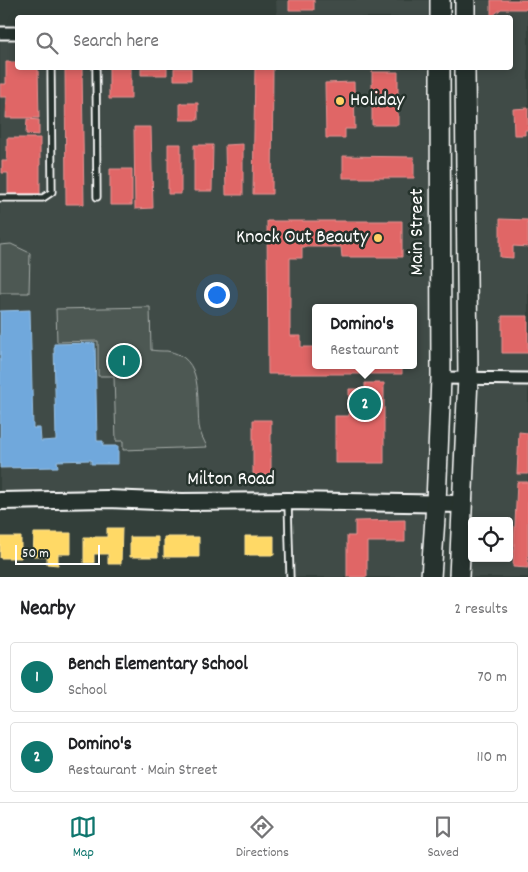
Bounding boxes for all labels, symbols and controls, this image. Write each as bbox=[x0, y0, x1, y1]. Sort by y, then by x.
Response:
search box bbox=[15, 15, 513, 70]
icon: search bbox=[33, 29, 61, 57]
text: Search here bbox=[73, 29, 159, 56]
place label: Holiday bbox=[350, 87, 405, 115]
marker: Holiday bbox=[334, 95, 346, 107]
street label: Main Street bbox=[404, 188, 432, 276]
place label: Knock Out Beauty bbox=[236, 224, 369, 252]
marker: Knock Out Beauty bbox=[372, 232, 384, 244]
your location bbox=[204, 282, 230, 308]
popup bbox=[312, 304, 417, 369]
text: Domino's bbox=[330, 312, 394, 339]
text: Restaurant bbox=[330, 339, 399, 362]
pin: 1 bbox=[108, 342, 140, 380]
pin: 2 bbox=[349, 385, 381, 423]
street label: Milton Road bbox=[187, 466, 275, 494]
map controls bbox=[468, 517, 513, 562]
button: locate bbox=[468, 517, 513, 562]
scale bar bbox=[15, 542, 100, 565]
text: 50 m bbox=[22, 544, 49, 564]
text: Nearby bbox=[20, 595, 75, 625]
text: 2 results bbox=[454, 598, 508, 621]
text: Bench Elementary School bbox=[68, 652, 248, 679]
text: 1 bbox=[35, 666, 39, 689]
text: 70 m bbox=[477, 666, 507, 689]
text: School bbox=[68, 679, 107, 702]
text: Domino's bbox=[68, 732, 132, 759]
text: 2 bbox=[34, 746, 41, 769]
text: 110 m bbox=[477, 746, 507, 769]
text: Restaurant · Main Street bbox=[68, 759, 217, 782]
tab: Map bbox=[69, 813, 97, 863]
tab: Directions bbox=[236, 813, 289, 863]
tab: Saved bbox=[427, 813, 459, 863]

